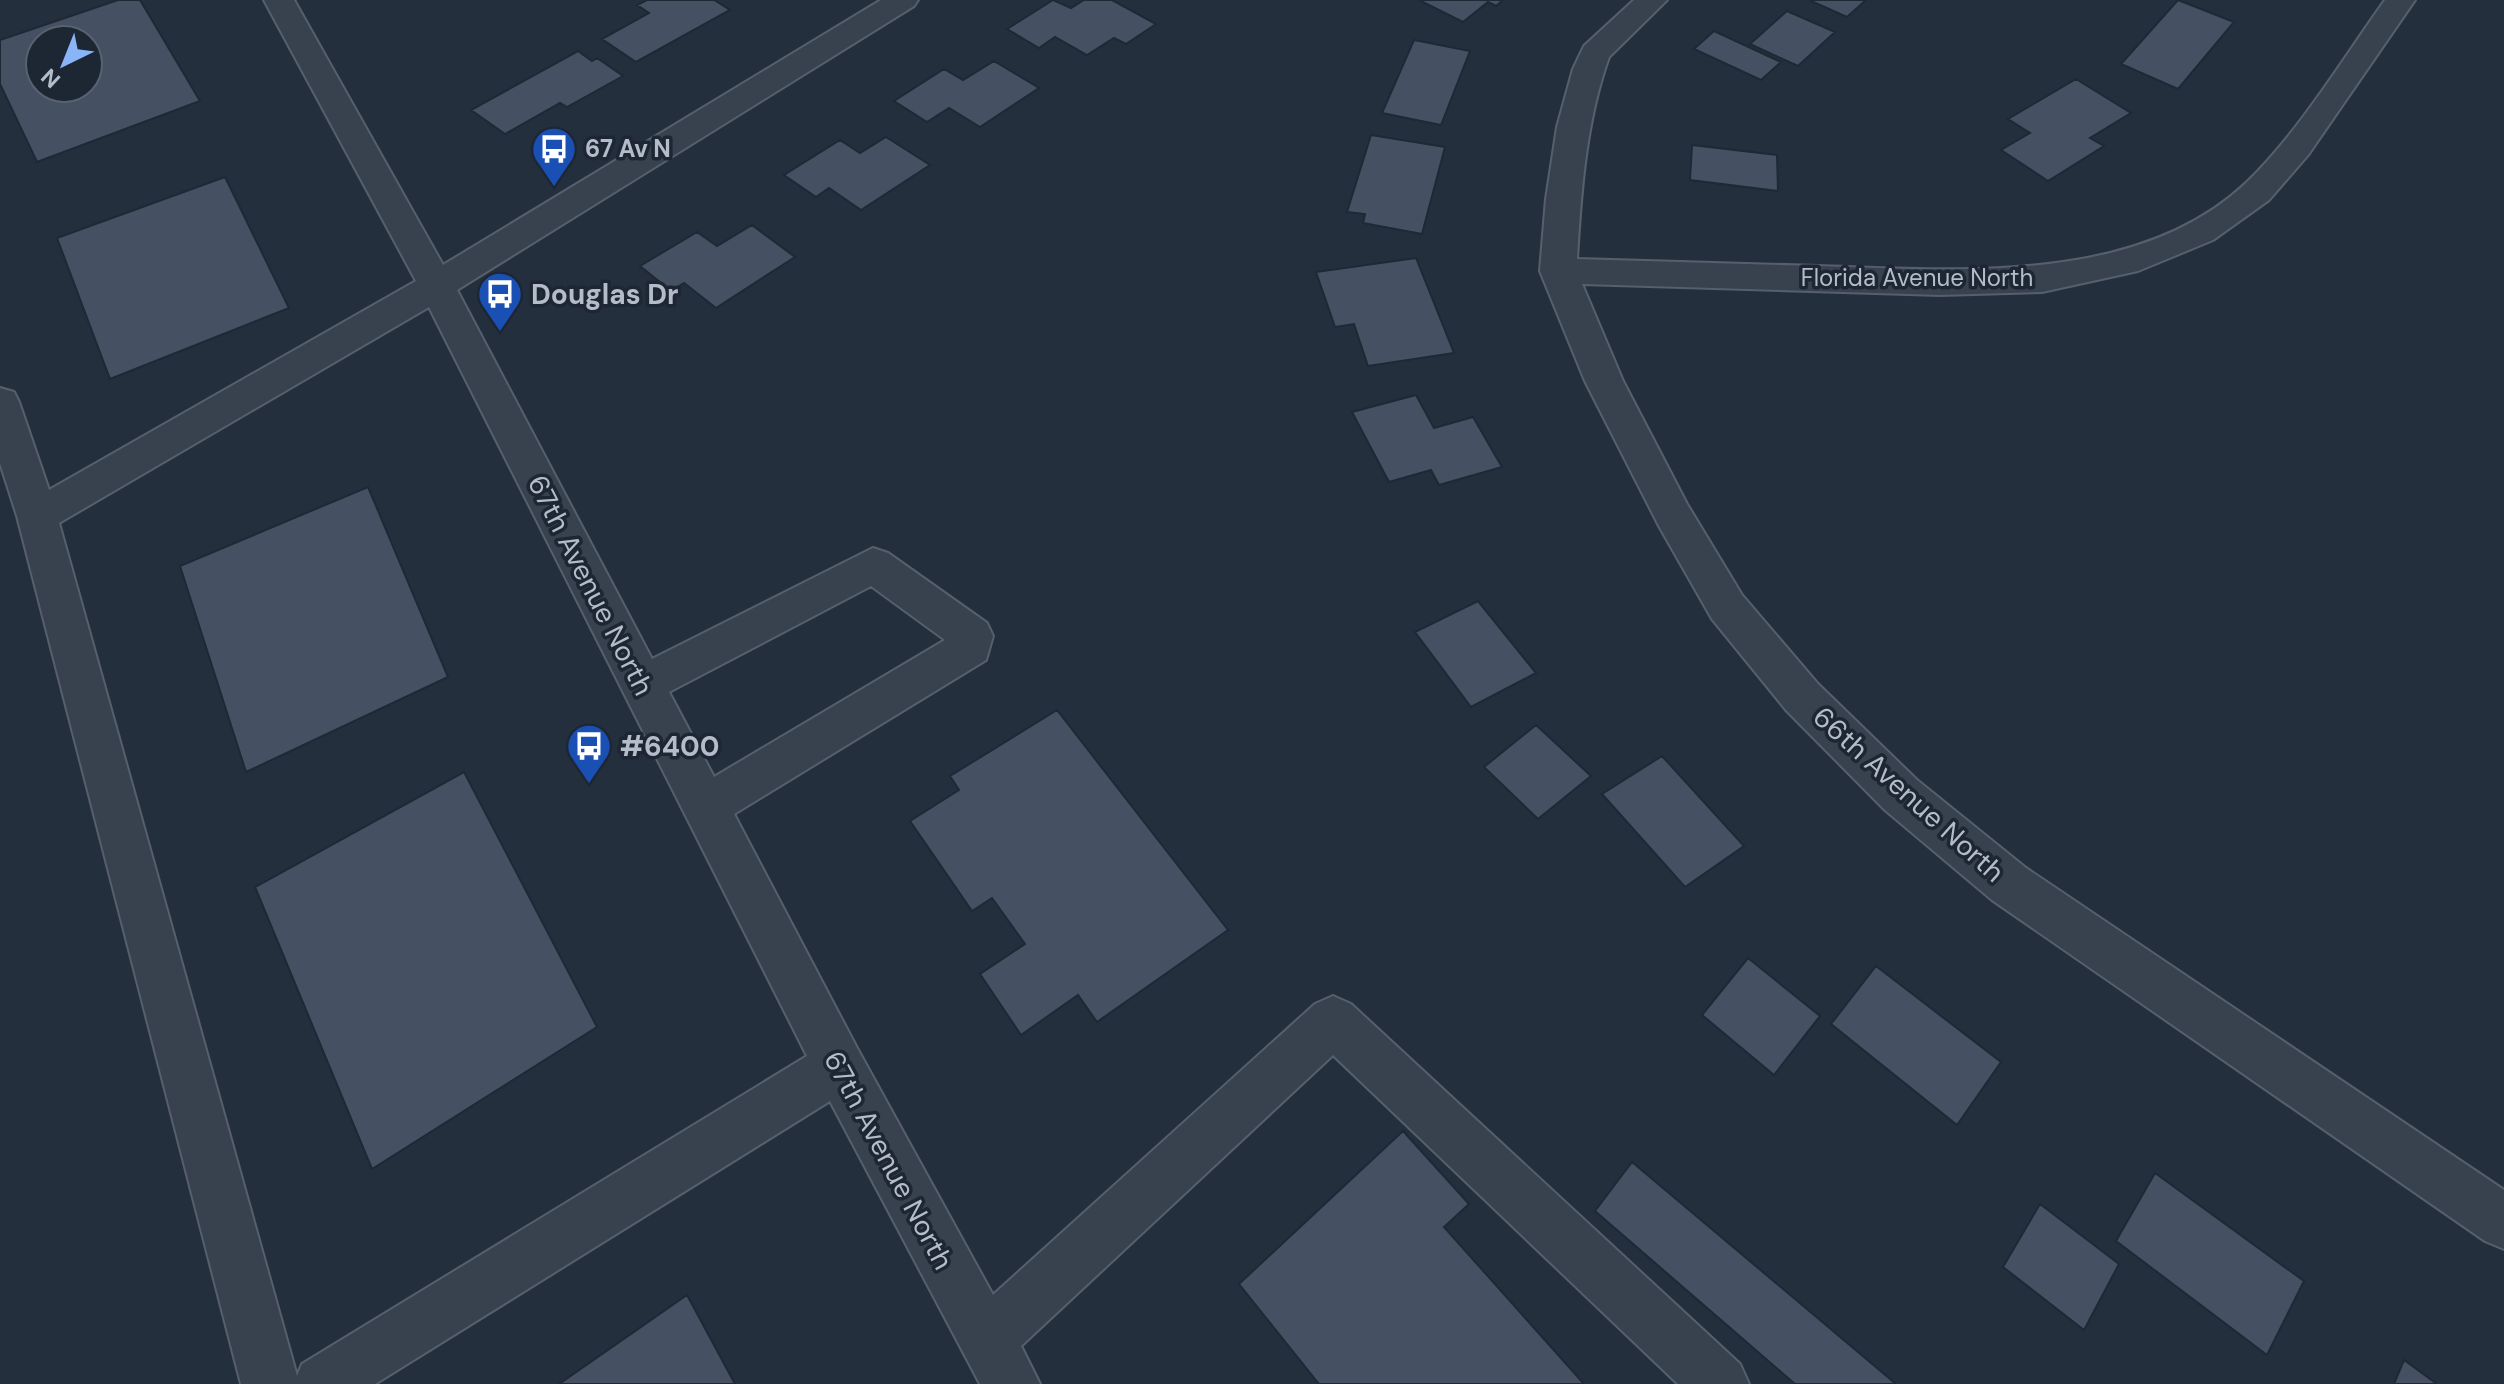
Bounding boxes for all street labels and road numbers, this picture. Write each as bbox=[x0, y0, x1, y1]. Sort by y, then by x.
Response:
street label: Florida Avenue North bbox=[1801, 262, 2033, 293]
street label: 67th Avenue North bbox=[519, 469, 662, 702]
street label: 66th Avenue North bbox=[1805, 698, 2012, 890]
street label: 67th Avenue North bbox=[815, 1045, 962, 1276]

